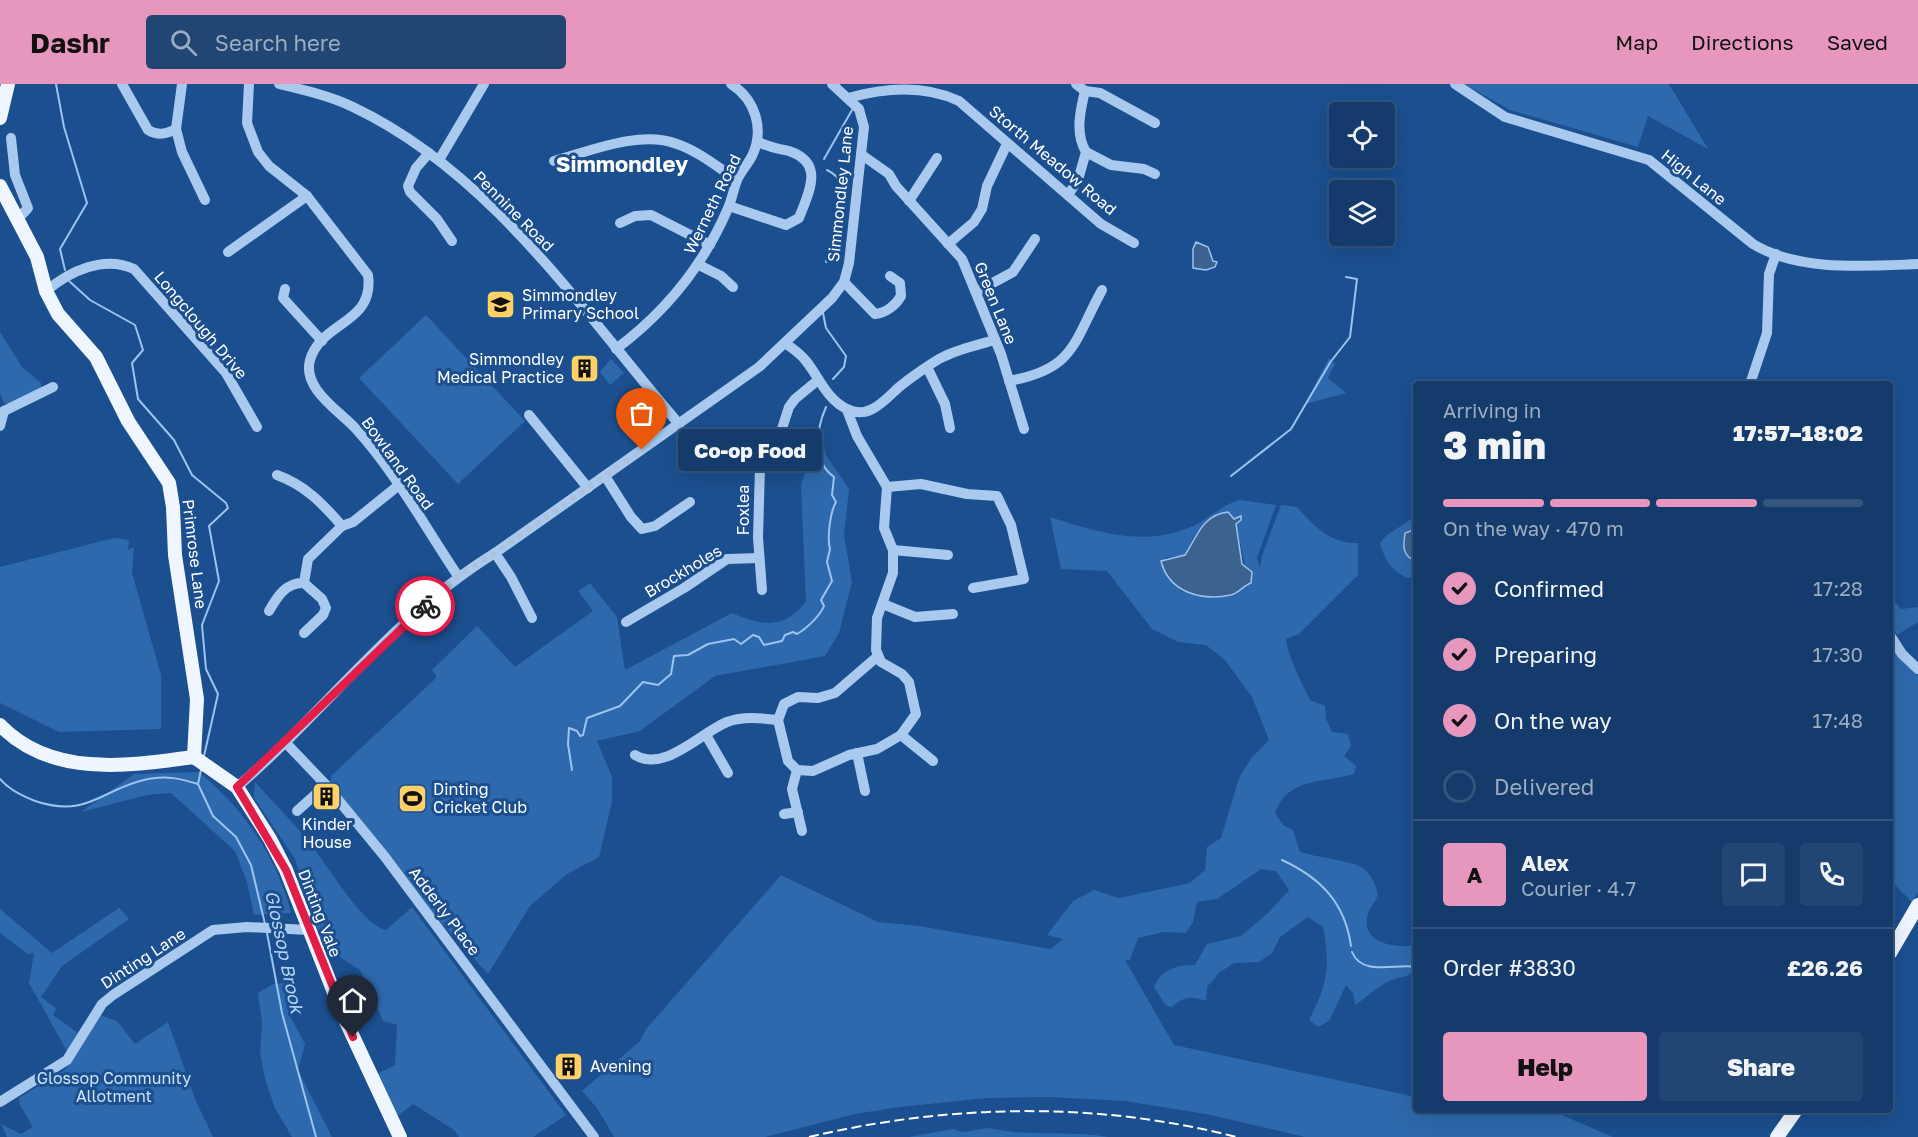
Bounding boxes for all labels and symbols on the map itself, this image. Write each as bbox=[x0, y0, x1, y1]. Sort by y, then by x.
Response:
street label: Storth Meadow Road bbox=[985, 101, 1121, 219]
street label: Simmondley Lane bbox=[823, 125, 857, 263]
street label: High Lane bbox=[1658, 145, 1730, 209]
district label: Simmondley bbox=[556, 150, 688, 177]
street label: Werneth Road bbox=[679, 151, 745, 257]
street label: Pennine Road bbox=[469, 166, 559, 256]
street label: Green Lane bbox=[970, 259, 1022, 347]
street label: Longclough Drive bbox=[150, 267, 252, 383]
place label: Simmondley Primary School bbox=[522, 285, 639, 323]
school or university icon: Simmondley Primary School bbox=[485, 288, 517, 320]
place label: Simmondley Medical Practice bbox=[437, 349, 564, 387]
building icon: Simmondley Medical Practice bbox=[569, 352, 601, 384]
pin bbox=[616, 388, 667, 450]
street label: Bowland Road bbox=[358, 413, 438, 513]
callout: Co-op Food bbox=[678, 429, 822, 471]
street label: Foxlea bbox=[733, 485, 753, 535]
street label: Primrose Lane bbox=[178, 498, 212, 610]
street label: Brockholes bbox=[641, 540, 725, 602]
courier bbox=[395, 576, 455, 636]
place label: Dinting Cricket Club bbox=[433, 779, 527, 817]
building icon: Kinder House bbox=[311, 780, 343, 812]
sports icon: Dinting Cricket Club bbox=[396, 782, 428, 814]
place label: Kinder House bbox=[302, 814, 352, 852]
street label: Adderly Place bbox=[405, 863, 485, 959]
street label: Dinting Vale bbox=[294, 866, 346, 960]
water label: Glossop Brook bbox=[261, 888, 309, 1017]
street label: Dinting Lane bbox=[97, 923, 189, 993]
pin bbox=[327, 975, 378, 1037]
building icon: Avening bbox=[553, 1050, 585, 1082]
place label: Avening bbox=[590, 1056, 652, 1076]
park label: Glossop Community Allotment bbox=[37, 1068, 191, 1106]

